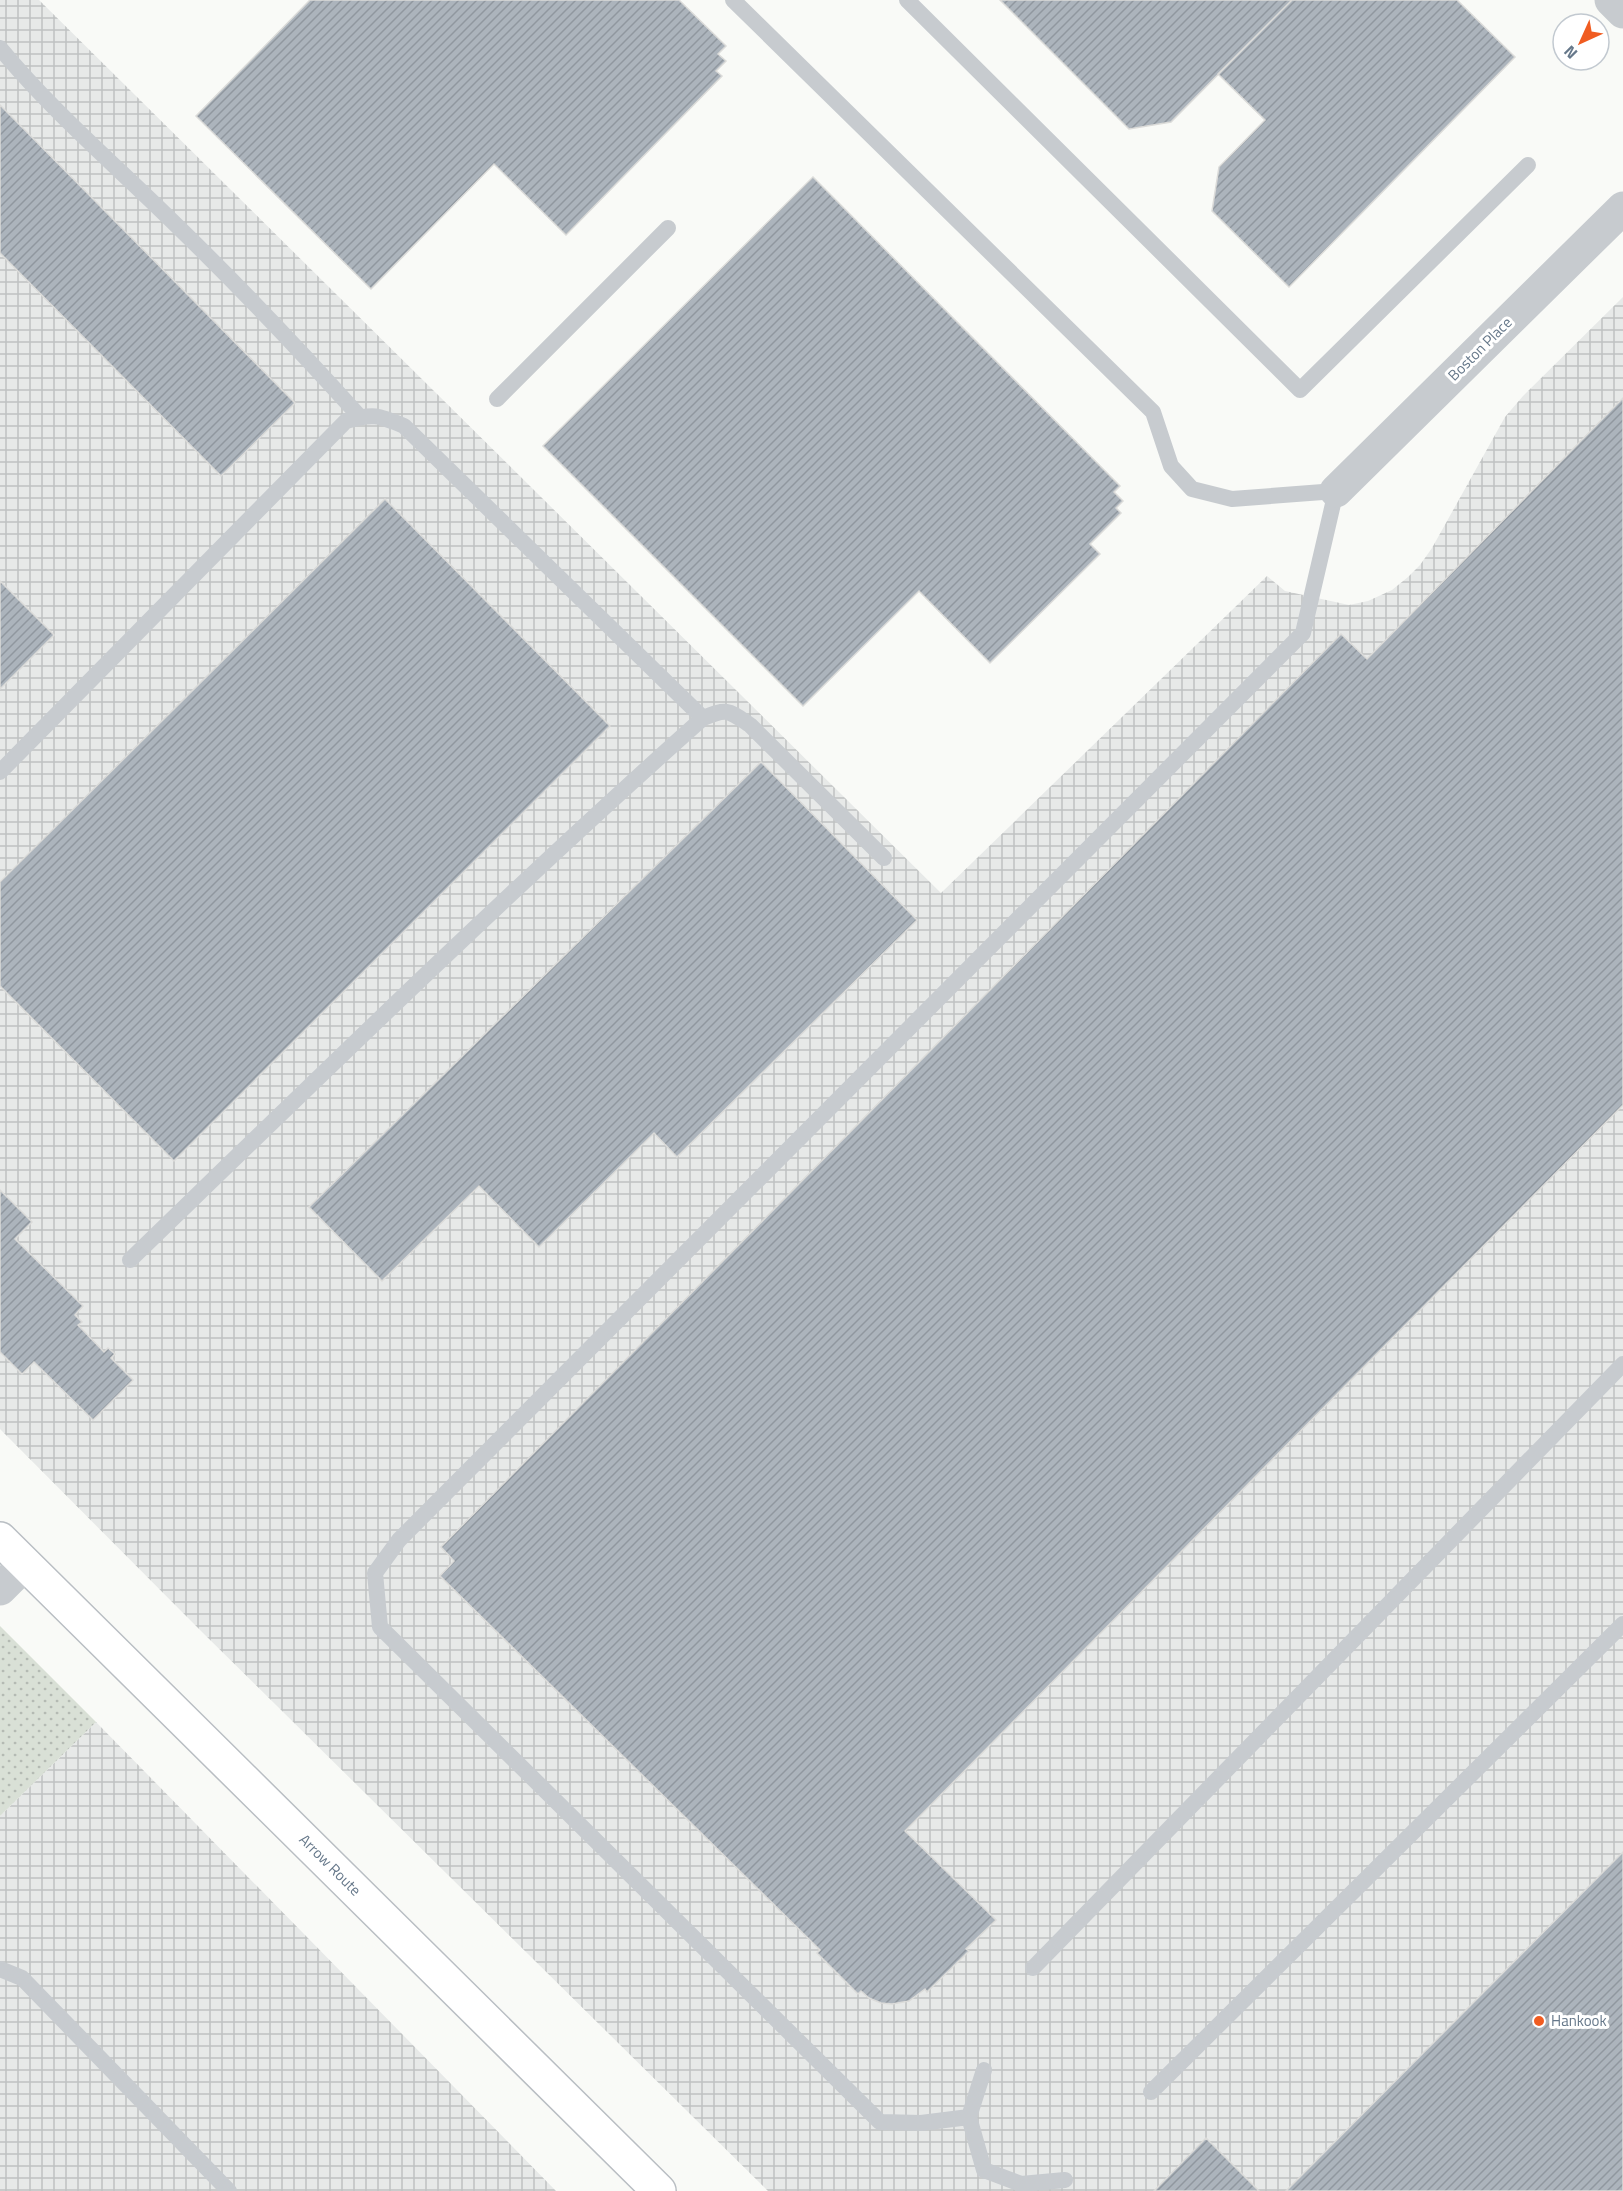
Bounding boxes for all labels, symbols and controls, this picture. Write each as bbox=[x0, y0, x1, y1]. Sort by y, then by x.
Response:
north arrow bbox=[1551, 12, 1611, 72]
text: N bbox=[1558, 40, 1583, 65]
street label: Boston Place bbox=[1442, 311, 1517, 386]
street label: Arrow Route bbox=[294, 1828, 367, 1901]
place label: Hankook bbox=[1551, 2009, 1607, 2032]
marker: Hankook bbox=[1532, 2014, 1546, 2028]

